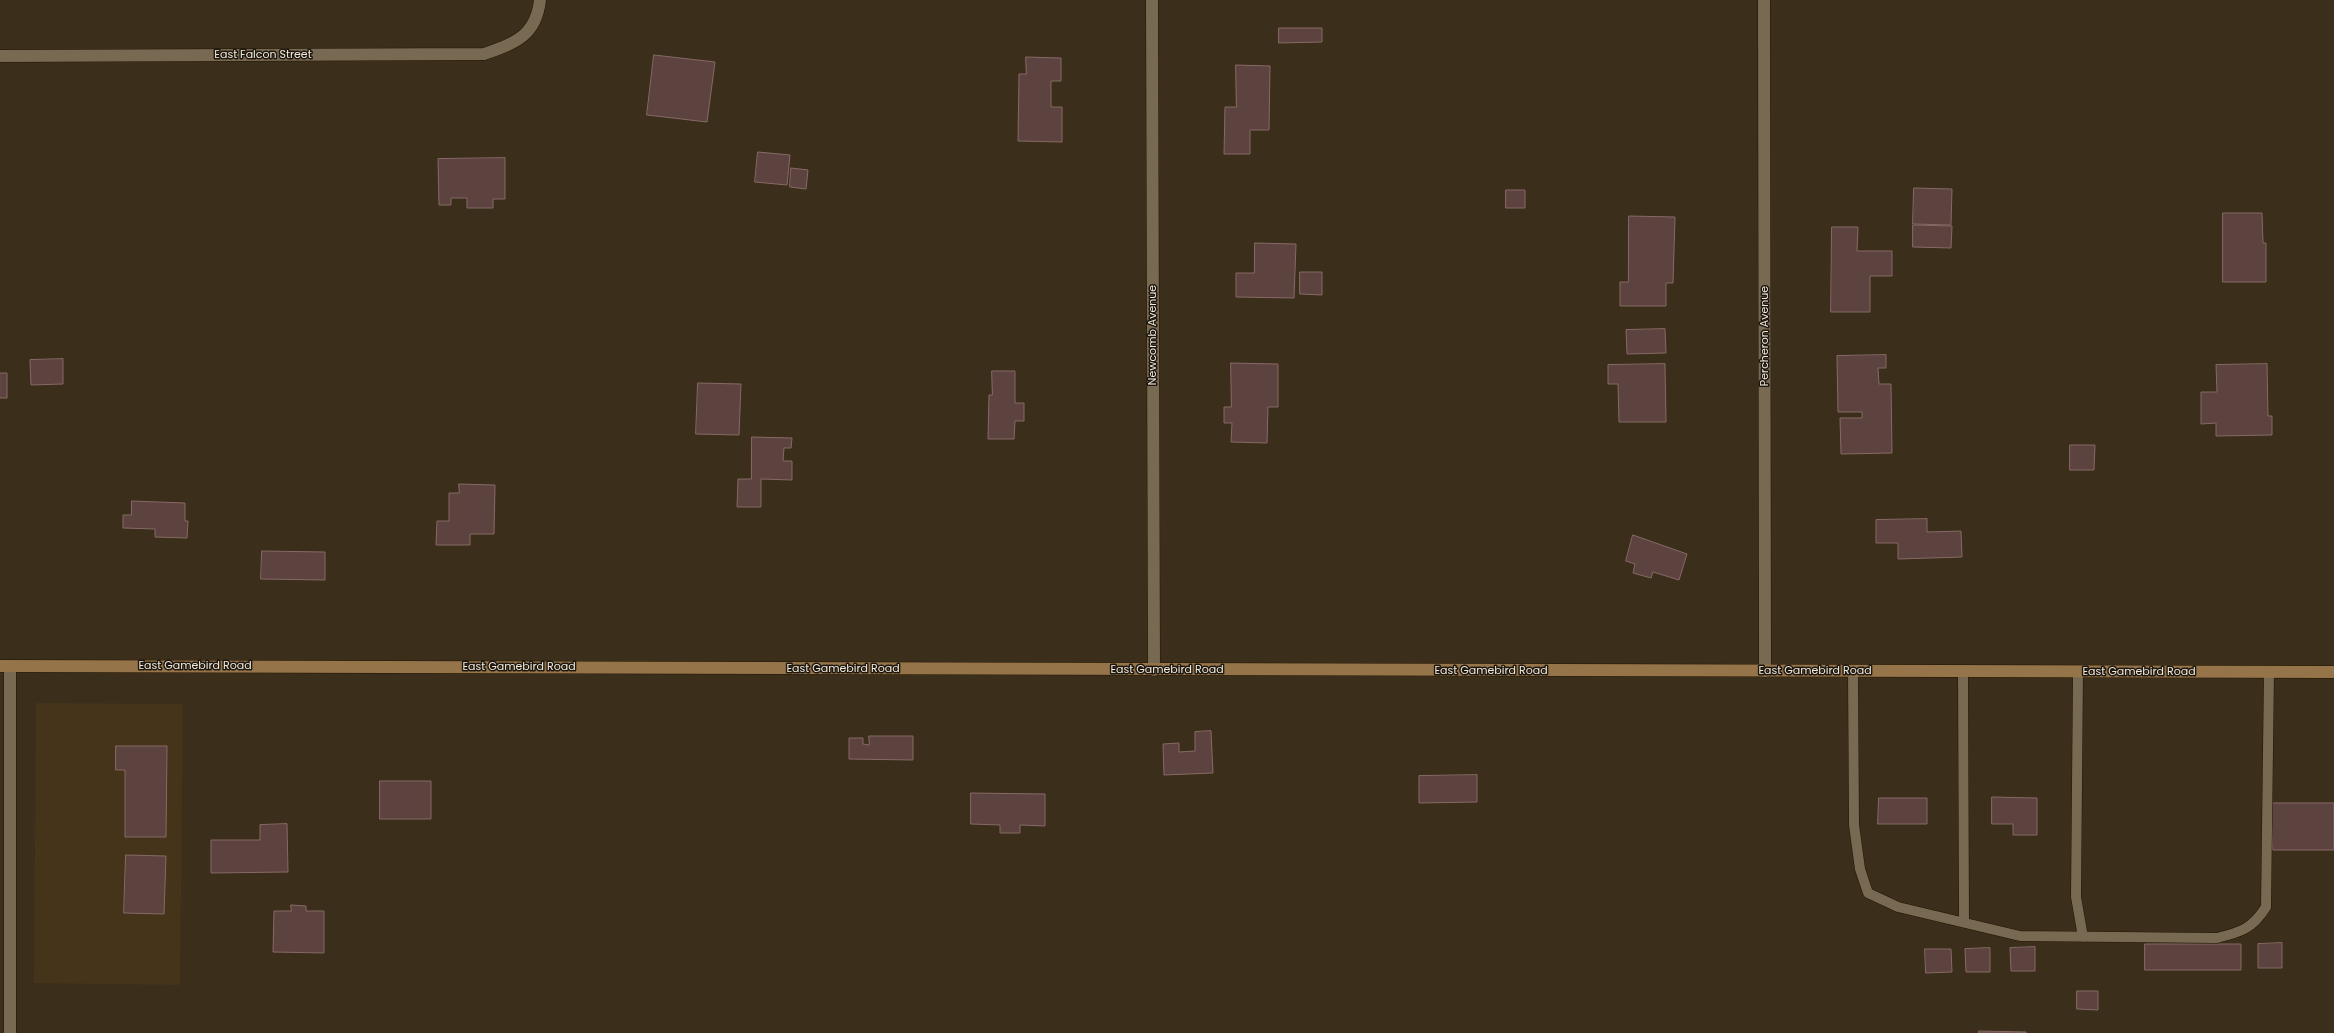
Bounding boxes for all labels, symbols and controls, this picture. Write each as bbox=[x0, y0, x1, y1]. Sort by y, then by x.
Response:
street label: East Falcon Street bbox=[214, 48, 312, 62]
street label: Newcomb Avenue bbox=[1146, 285, 1160, 385]
street label: Percheron Avenue bbox=[1758, 286, 1772, 386]
street label: East Gamebird Road bbox=[138, 659, 252, 673]
street label: East Gamebird Road bbox=[462, 660, 576, 674]
street label: East Gamebird Road bbox=[786, 662, 900, 676]
street label: East Gamebird Road bbox=[1110, 663, 1224, 677]
street label: East Gamebird Road bbox=[1434, 664, 1548, 678]
street label: East Gamebird Road bbox=[1758, 664, 1872, 678]
street label: East Gamebird Road bbox=[2082, 665, 2196, 679]

